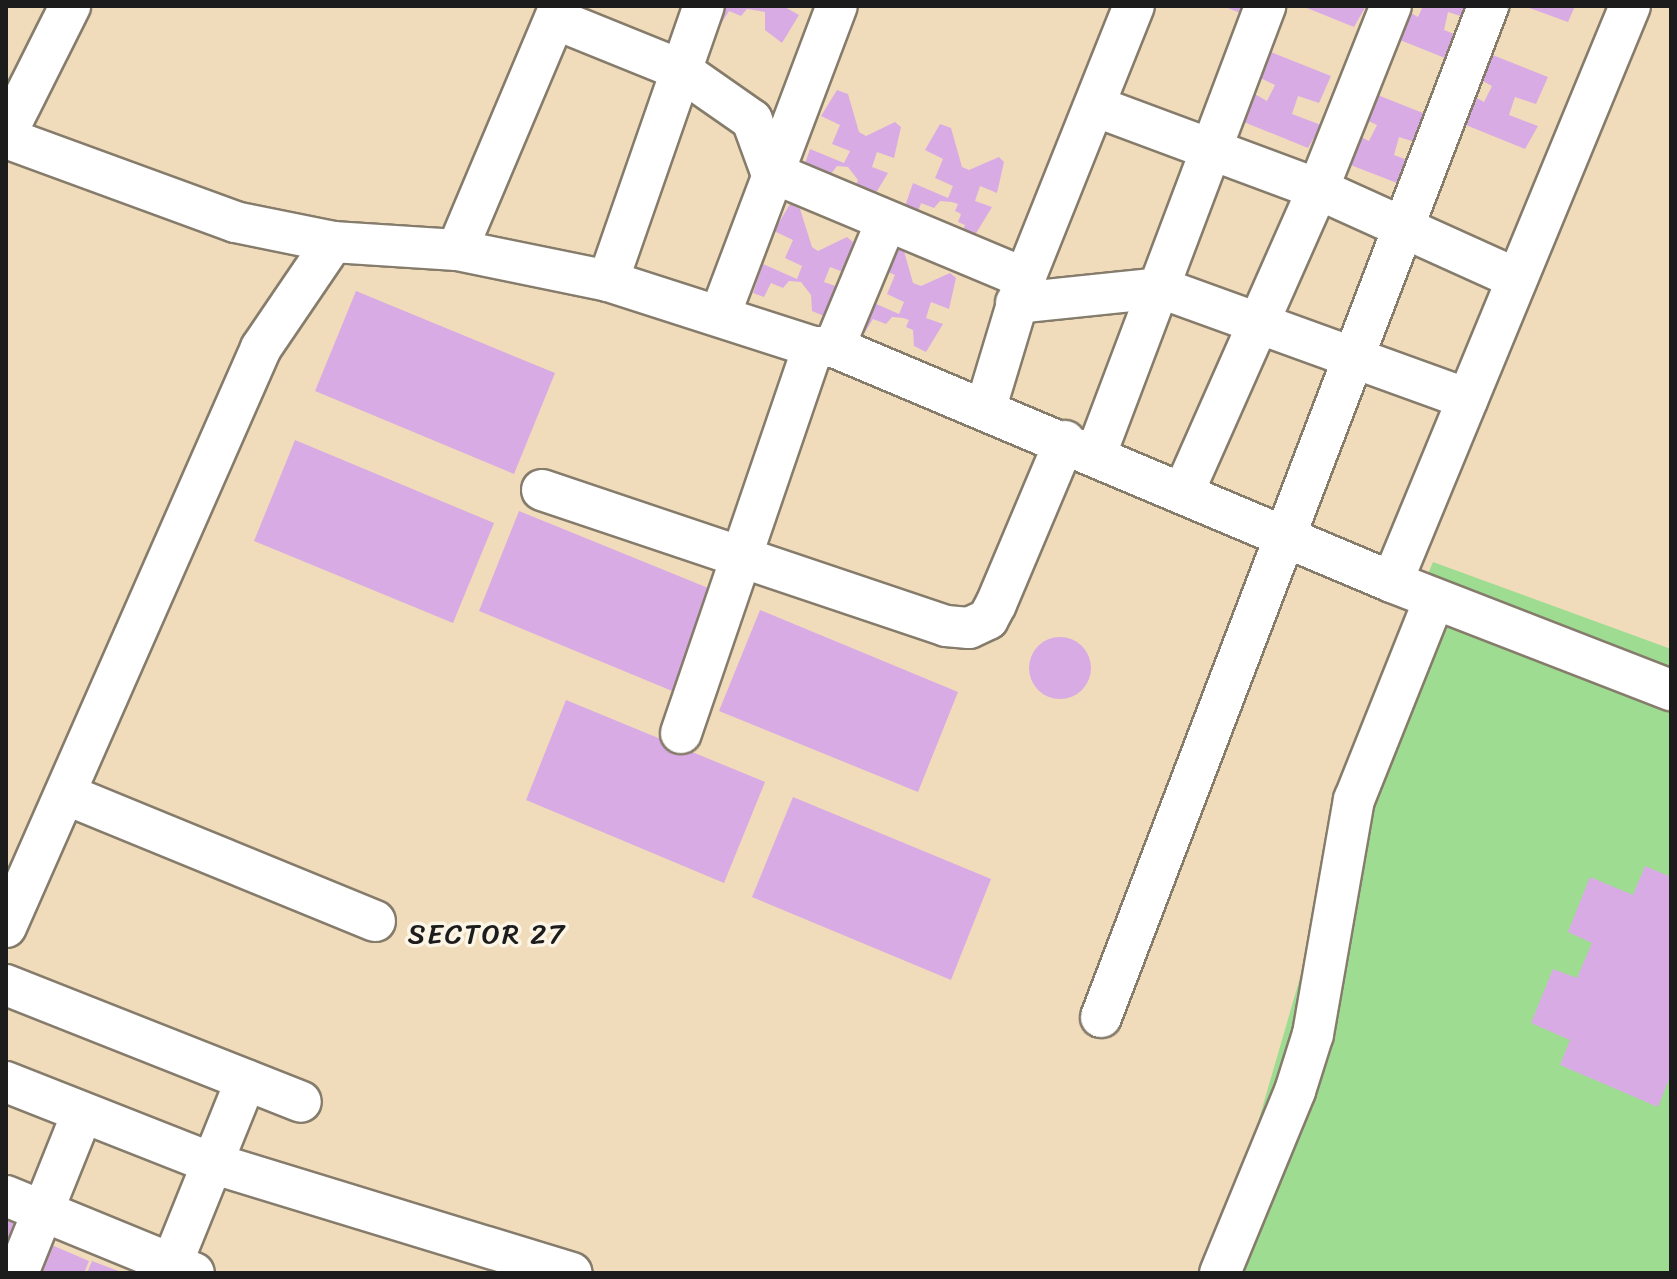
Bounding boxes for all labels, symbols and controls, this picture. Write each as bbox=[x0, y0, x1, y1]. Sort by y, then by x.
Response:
district label: SECTOR 27 bbox=[408, 917, 566, 951]

